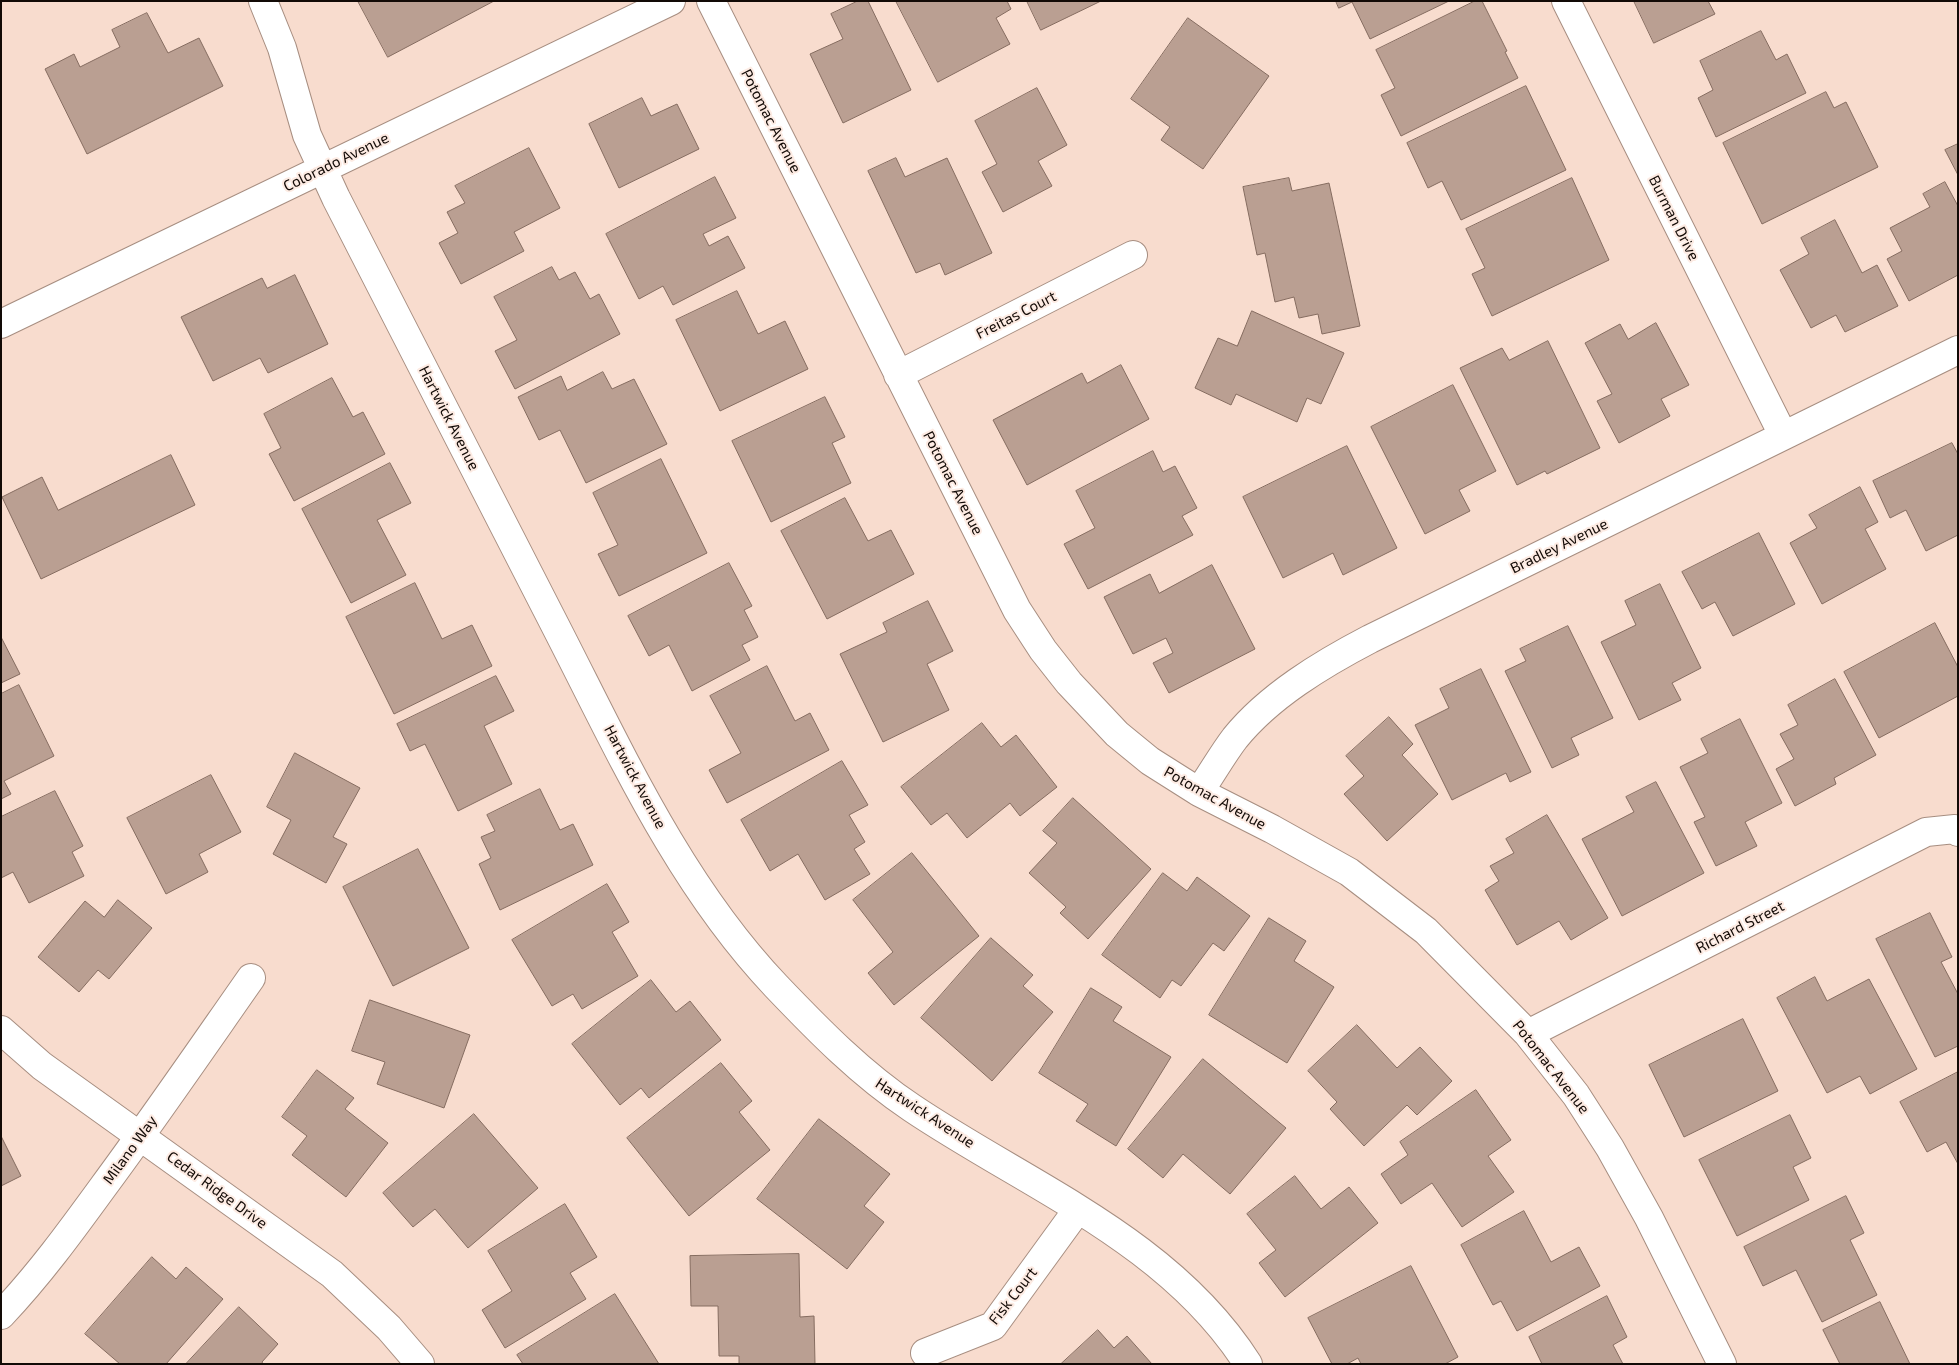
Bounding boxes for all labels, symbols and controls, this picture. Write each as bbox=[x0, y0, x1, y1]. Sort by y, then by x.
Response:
street label: Potomac Avenue bbox=[737, 66, 805, 176]
street label: Colorado Avenue bbox=[280, 129, 392, 195]
street label: Burman Drive bbox=[1645, 173, 1703, 263]
street label: Freitas Court bbox=[973, 287, 1059, 343]
street label: Hartwick Avenue bbox=[415, 363, 483, 473]
street label: Potomac Avenue bbox=[919, 428, 987, 538]
street label: Bradley Avenue bbox=[1507, 515, 1611, 577]
street label: Hartwick Avenue bbox=[600, 722, 670, 832]
street label: Potomac Avenue bbox=[1161, 763, 1269, 833]
street label: Richard Street bbox=[1693, 897, 1787, 957]
street label: Potomac Avenue bbox=[1509, 1017, 1593, 1117]
street label: Hartwick Avenue bbox=[872, 1074, 978, 1152]
street label: Milano Way bbox=[99, 1112, 161, 1188]
street label: Cedar Ridge Drive bbox=[163, 1148, 271, 1232]
street label: Fisk Court bbox=[985, 1264, 1041, 1328]

